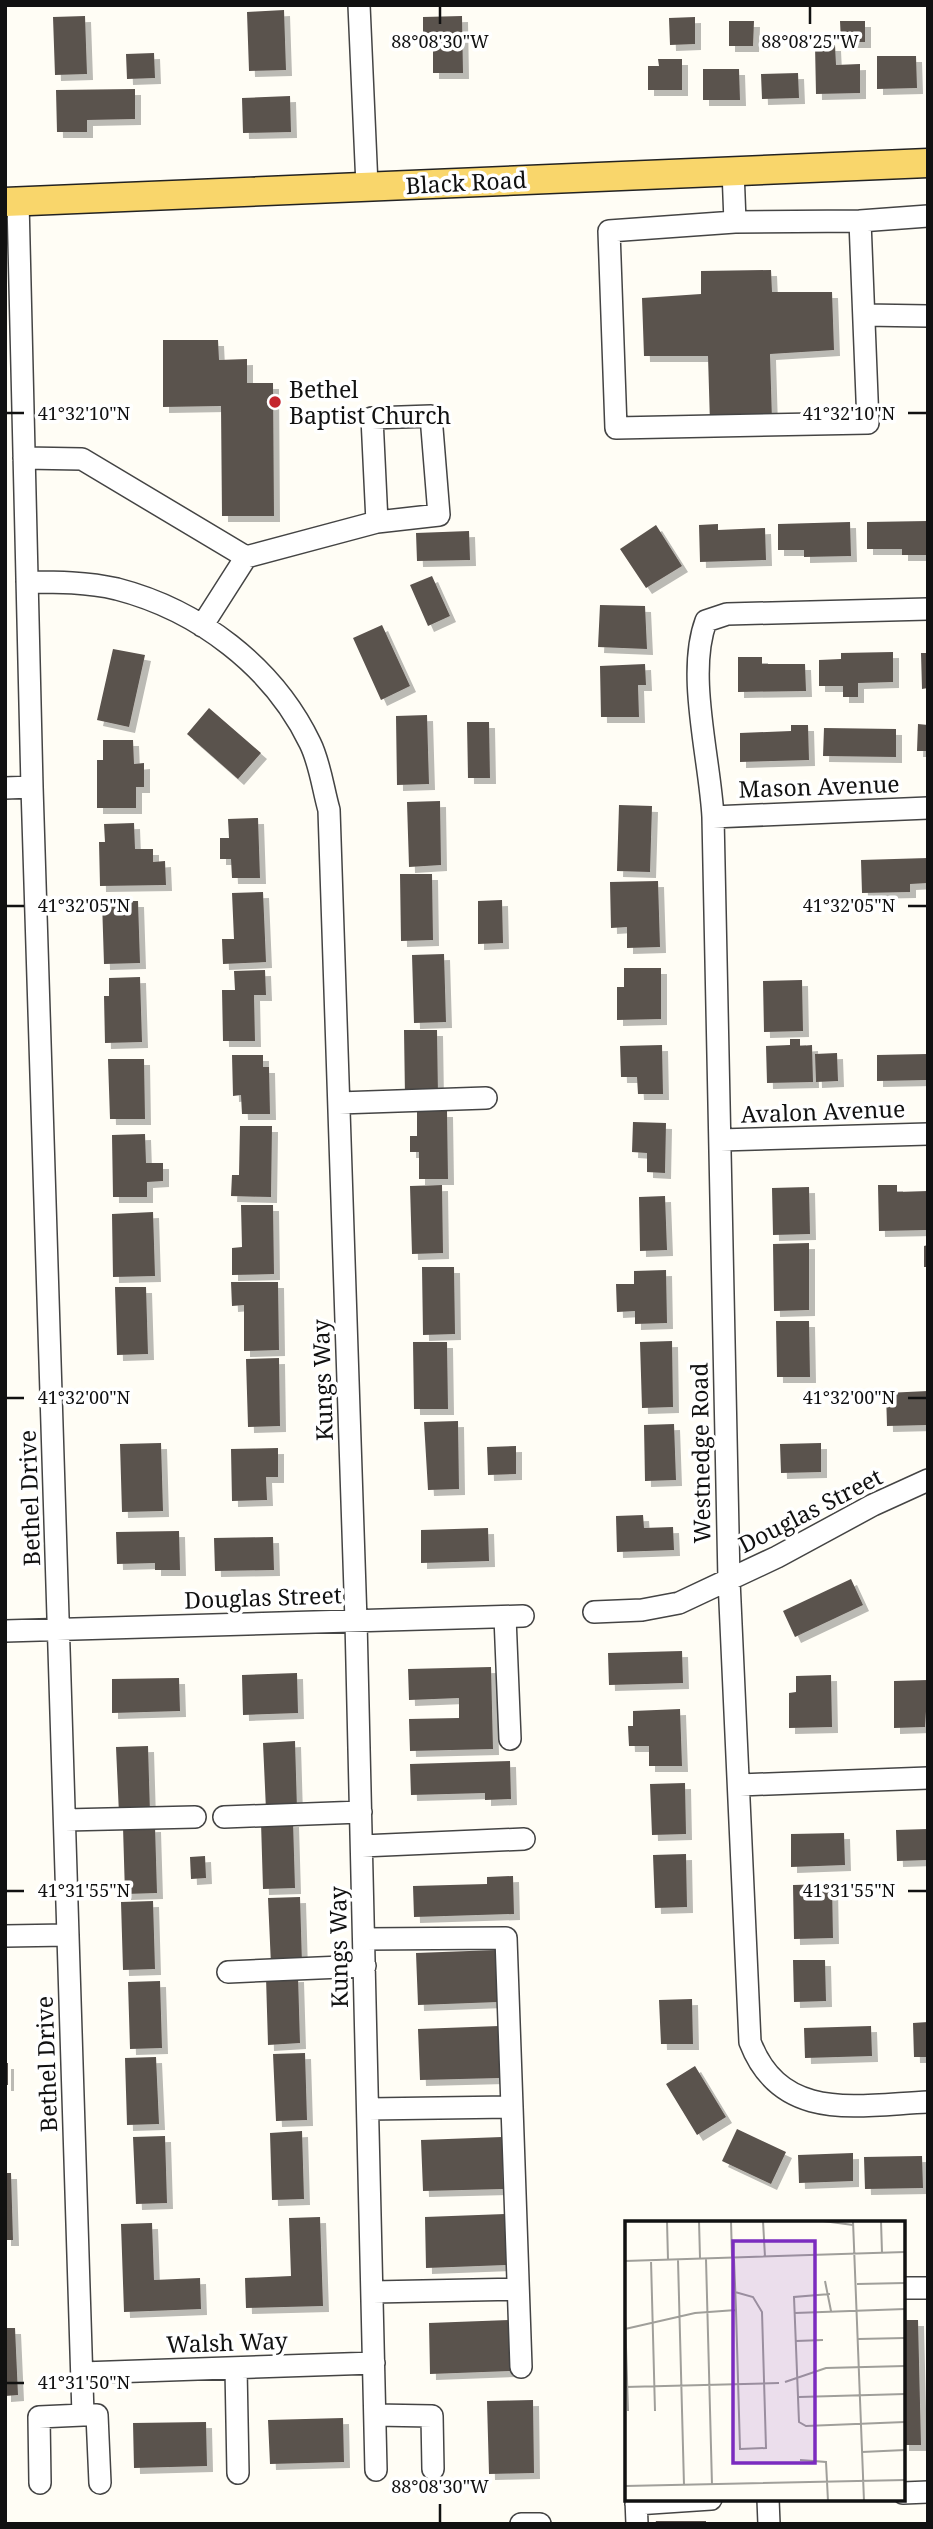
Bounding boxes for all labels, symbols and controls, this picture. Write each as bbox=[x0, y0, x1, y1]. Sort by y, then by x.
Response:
text: 88°08'30"W bbox=[391, 29, 489, 53]
text: 88°08'25"W bbox=[761, 29, 859, 53]
street label: Black Road bbox=[405, 163, 527, 201]
place label: Bethel Baptist Church bbox=[289, 373, 451, 431]
marker: Bethel Baptist Church bbox=[267, 394, 283, 410]
text: 41°32'10"N bbox=[38, 401, 131, 425]
text: 41°32'10"N bbox=[803, 401, 896, 425]
street label: Mason Avenue bbox=[738, 767, 900, 805]
text: 41°32'05"N bbox=[38, 893, 131, 917]
text: 41°32'05"N bbox=[803, 893, 896, 917]
street label: Avalon Avenue bbox=[740, 1092, 906, 1130]
street label: Kungs Way bbox=[304, 1319, 340, 1441]
street label: Westnedge Road bbox=[682, 1362, 718, 1544]
text: 41°32'00"N bbox=[38, 1385, 131, 1409]
text: 41°32'00"N bbox=[803, 1385, 896, 1409]
street label: Bethel Drive bbox=[11, 1429, 47, 1567]
street label: Douglas Street bbox=[733, 1460, 887, 1560]
street label: Douglas Street bbox=[184, 1578, 342, 1616]
text: 41°31'55"N bbox=[38, 1878, 131, 1902]
text: 41°31'55"N bbox=[803, 1878, 896, 1902]
street label: Kungs Way bbox=[321, 1886, 355, 2008]
street label: Bethel Drive bbox=[28, 1995, 64, 2133]
inset map bbox=[625, 2221, 905, 2501]
street label: Walsh Way bbox=[166, 2324, 288, 2360]
text: 41°31'50"N bbox=[38, 2370, 131, 2394]
text: 88°08'30"W bbox=[391, 2474, 489, 2498]

